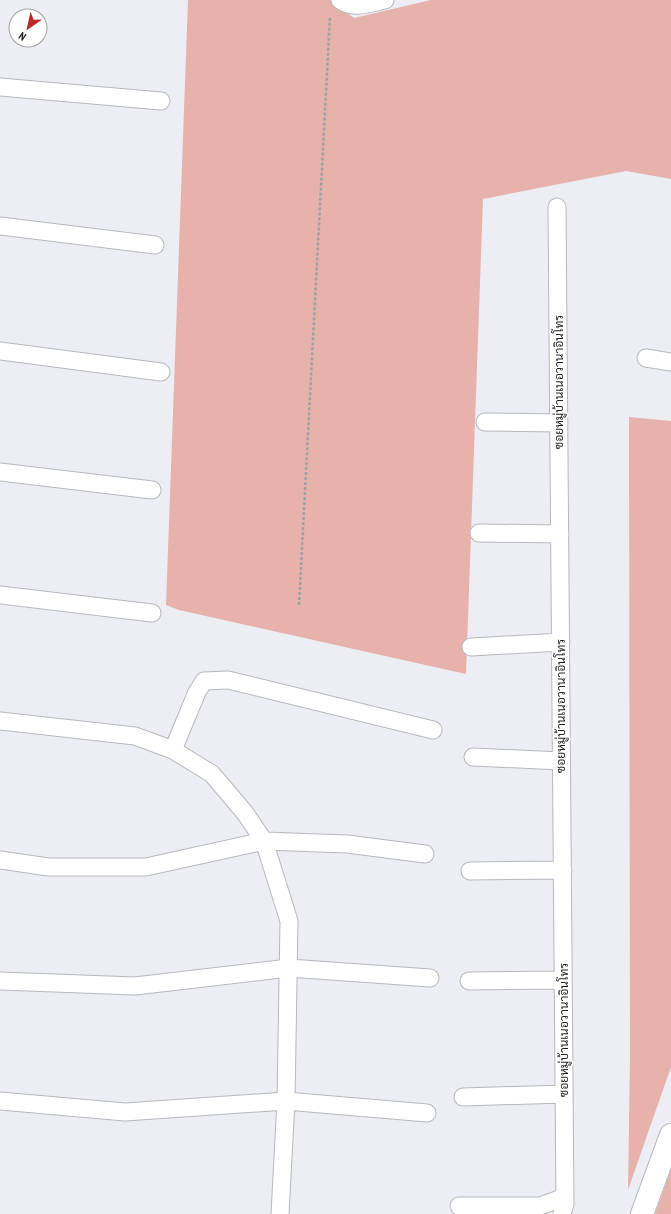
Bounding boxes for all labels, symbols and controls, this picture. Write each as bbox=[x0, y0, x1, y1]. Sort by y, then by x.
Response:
north arrow bbox=[8, 8, 48, 48]
text: N bbox=[16, 29, 29, 44]
street label: ซอยหมู่บ้านเนอวานาอินโทร bbox=[551, 315, 567, 449]
street label: ซอยหมู่บ้านเนอวานาอินโทร bbox=[553, 639, 569, 773]
street label: ซอยหมู่บ้านเนอวานาอินโทร bbox=[556, 963, 572, 1097]

